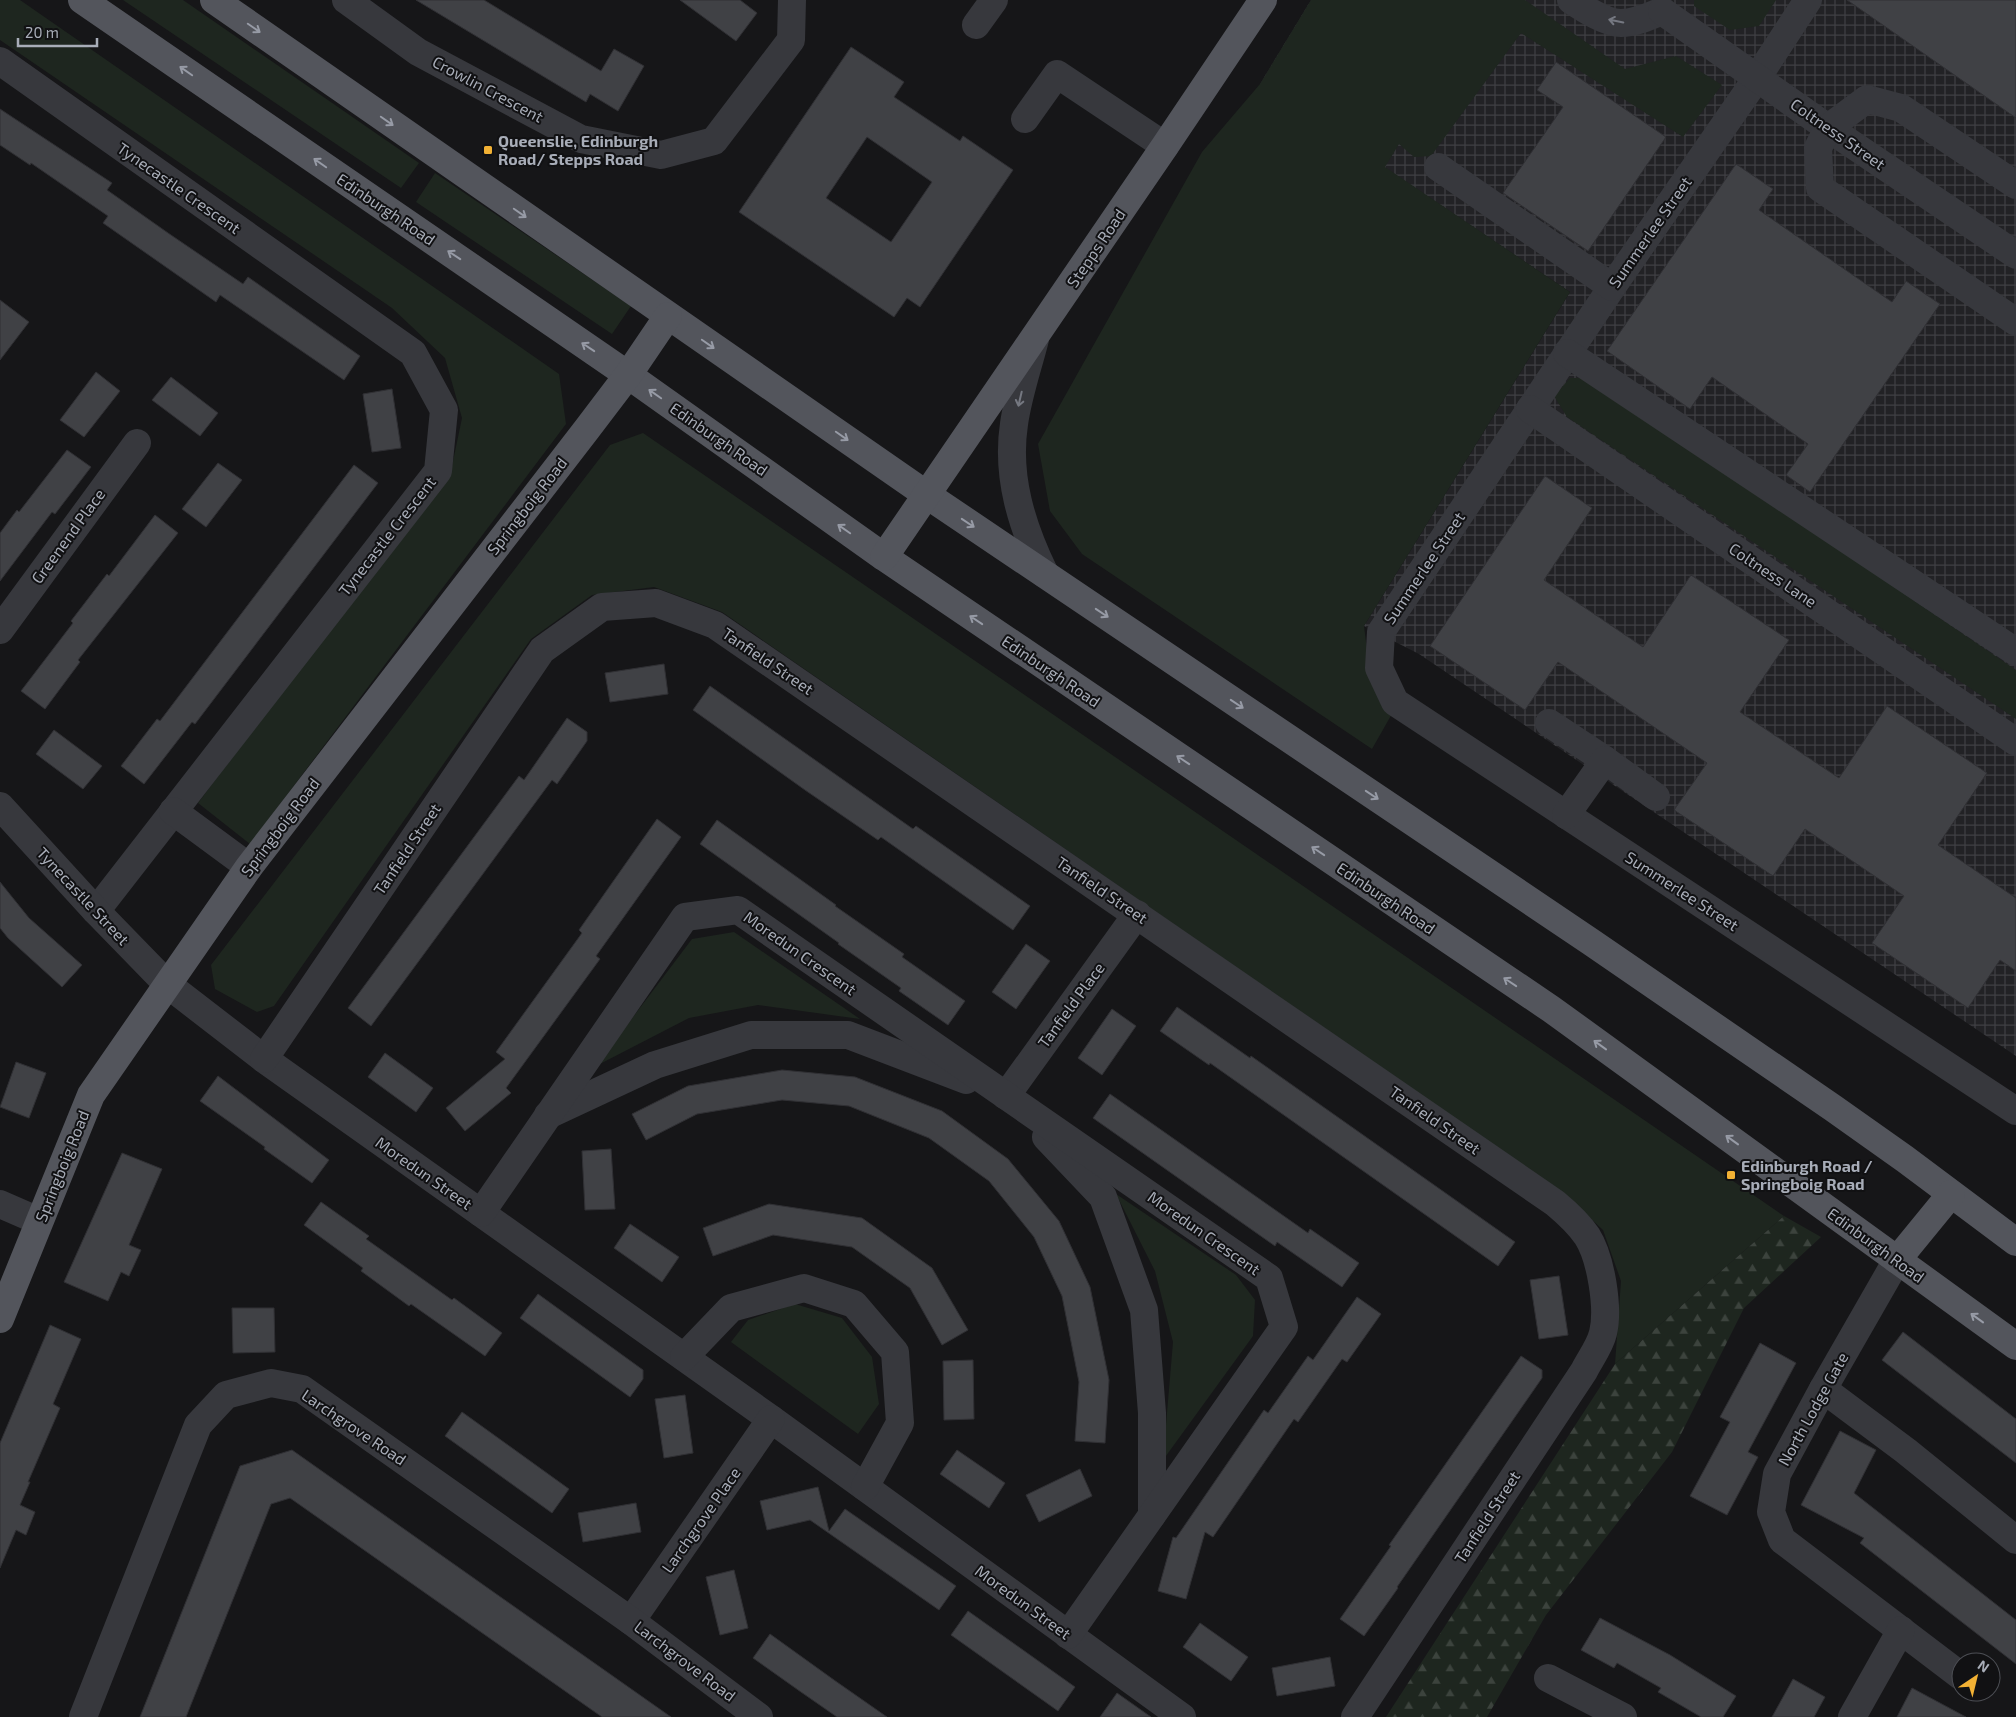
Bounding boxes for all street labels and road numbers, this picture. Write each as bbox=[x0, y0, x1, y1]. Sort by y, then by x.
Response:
street label: Crowlin Crescent bbox=[430, 51, 547, 126]
street label: Coltness Street bbox=[1787, 94, 1889, 173]
street label: Tynecastle Crescent bbox=[114, 138, 245, 237]
street label: Edinburgh Road bbox=[333, 169, 439, 249]
street label: Summerlee Street bbox=[1604, 173, 1695, 291]
street label: Stepps Road bbox=[1062, 205, 1129, 291]
street label: Edinburgh Road bbox=[667, 398, 772, 479]
street label: Springboig Road bbox=[483, 453, 571, 558]
street label: Tynecastle Crescent bbox=[334, 472, 439, 599]
street label: Greenend Place bbox=[27, 485, 108, 587]
street label: Summerlee Street bbox=[1379, 508, 1468, 627]
street label: Coltness Lane bbox=[1726, 538, 1821, 611]
street label: Tanfield Street bbox=[719, 623, 818, 698]
street label: Edinburgh Road bbox=[998, 631, 1104, 711]
street label: Springboig Road bbox=[236, 774, 323, 880]
street label: Tanfield Street bbox=[369, 799, 444, 898]
street label: Tynecastle Street bbox=[33, 843, 134, 948]
street label: Summerlee Street bbox=[1622, 847, 1742, 934]
street label: Tanfield Street bbox=[1053, 852, 1152, 927]
street label: Edinburgh Road bbox=[1333, 858, 1439, 938]
street label: Moredun Crescent bbox=[740, 907, 860, 998]
street label: Tanfield Place bbox=[1033, 958, 1108, 1051]
street label: Tanfield Street bbox=[1386, 1081, 1484, 1158]
street label: Springboig Road bbox=[31, 1107, 93, 1224]
street label: Moredun Street bbox=[372, 1132, 476, 1213]
street label: Moredun Crescent bbox=[1144, 1187, 1264, 1278]
street label: Edinburgh Road bbox=[1824, 1203, 1928, 1286]
street label: North Lodge Gate bbox=[1774, 1349, 1852, 1469]
street label: Larchgrove Road bbox=[298, 1385, 410, 1469]
street label: Larchgrove Place bbox=[657, 1463, 744, 1576]
street label: Tanfield Street bbox=[1450, 1467, 1523, 1566]
street label: Moredun Street bbox=[972, 1561, 1075, 1643]
street label: Larchgrove Road bbox=[631, 1616, 740, 1705]

